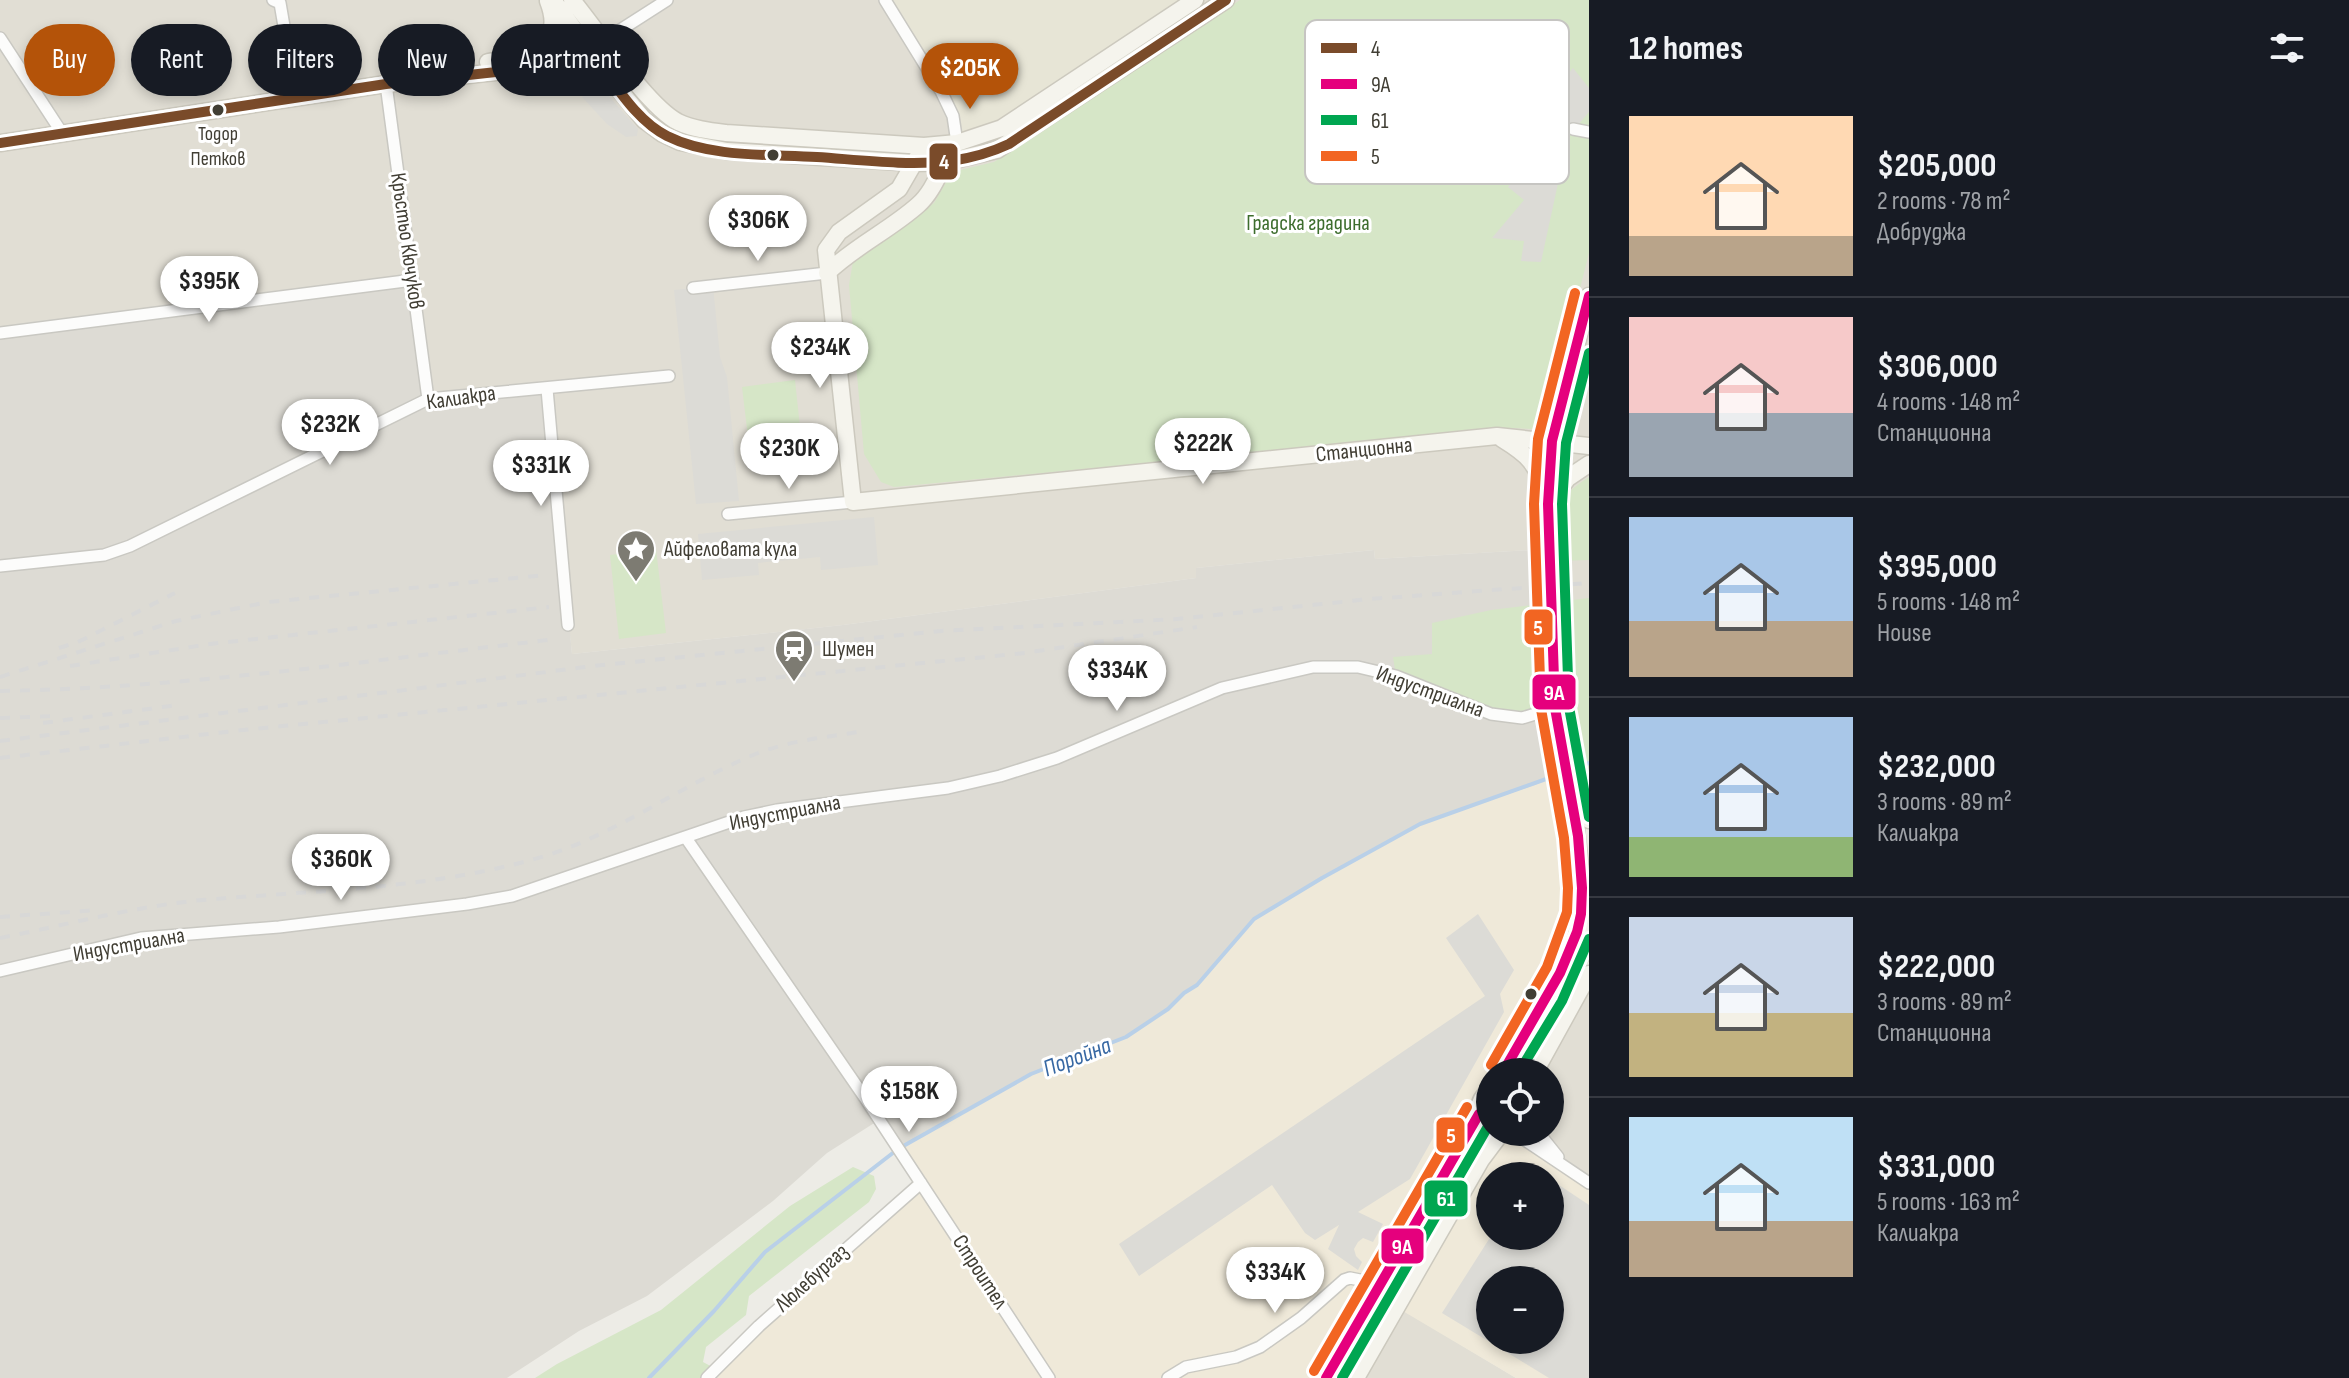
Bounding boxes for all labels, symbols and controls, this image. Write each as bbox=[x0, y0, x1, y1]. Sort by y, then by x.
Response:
legend bbox=[1305, 20, 1569, 184]
chip: Buy bbox=[24, 24, 115, 96]
chip: Rent bbox=[131, 24, 232, 96]
chip: Filters bbox=[248, 24, 362, 96]
chip: New bbox=[378, 24, 475, 96]
chip: Apartment bbox=[491, 24, 649, 96]
icon: filters bbox=[2265, 26, 2309, 70]
text: 12 homes bbox=[1629, 28, 1743, 69]
text: 4 bbox=[1371, 36, 1380, 63]
pin: $205K bbox=[914, 43, 1026, 111]
text: $205K bbox=[939, 53, 1001, 84]
text: 9А bbox=[1371, 72, 1391, 99]
marker: Тодор Петков bbox=[210, 102, 226, 118]
text: 61 bbox=[1371, 108, 1389, 135]
place label: Тодор Петков bbox=[191, 122, 245, 171]
line badge: 4 bbox=[928, 142, 959, 181]
text: 5 bbox=[1371, 144, 1380, 171]
text: $205,000 bbox=[1877, 145, 1997, 186]
unlabelled marker bbox=[765, 147, 781, 163]
icon: home bbox=[1693, 148, 1789, 244]
text: 4 bbox=[939, 149, 949, 176]
street label: Кръстьо Кючуков bbox=[384, 171, 430, 311]
text: 2 rooms · 78 m² bbox=[1877, 186, 2011, 217]
pin: $306K bbox=[702, 195, 814, 263]
text: $306K bbox=[727, 205, 789, 236]
park label: Градска градина bbox=[1246, 210, 1370, 237]
text: Добруджа bbox=[1877, 217, 1966, 248]
pin: $395K bbox=[153, 256, 265, 324]
text: $395K bbox=[178, 266, 240, 297]
pin: $234K bbox=[764, 322, 876, 390]
text: $234K bbox=[789, 332, 851, 363]
text: $306,000 bbox=[1877, 346, 1998, 387]
icon: home bbox=[1693, 349, 1789, 445]
street label: Калиакра bbox=[425, 380, 497, 416]
text: 4 rooms · 148 m² bbox=[1877, 387, 2020, 418]
pin: $232K bbox=[274, 399, 386, 467]
text: $232K bbox=[300, 409, 360, 440]
pin: $222K bbox=[1147, 418, 1259, 486]
text: Станционна bbox=[1877, 418, 1991, 449]
pin: $230K bbox=[733, 423, 845, 491]
text: $222K bbox=[1173, 428, 1233, 459]
street label: Станционна bbox=[1314, 432, 1414, 468]
text: $230K bbox=[758, 433, 820, 464]
pin: $331K bbox=[485, 440, 597, 508]
text: $331K bbox=[511, 450, 571, 481]
place icon: Айфеловата кула bbox=[615, 528, 657, 583]
place label: Айфеловата кула bbox=[663, 536, 797, 563]
text: $395,000 bbox=[1877, 546, 1997, 587]
icon: home bbox=[1693, 549, 1789, 645]
text: 5 rooms · 148 m² bbox=[1877, 587, 2020, 618]
line badge: 5 bbox=[1523, 608, 1554, 646]
text: 5 bbox=[1533, 615, 1543, 642]
text: House bbox=[1877, 618, 1932, 649]
station icon: Шумен bbox=[773, 628, 815, 683]
place label: Шумен bbox=[822, 636, 874, 663]
pin: $334K bbox=[1061, 645, 1173, 713]
text: $334K bbox=[1086, 655, 1148, 686]
street label: Индустриална bbox=[1372, 660, 1488, 724]
line badge: 9А bbox=[1531, 673, 1577, 711]
text: 9А bbox=[1544, 680, 1565, 707]
text: $232,000 bbox=[1877, 746, 1996, 787]
icon: home bbox=[1693, 749, 1789, 845]
text: 3 rooms · 89 m² bbox=[1877, 787, 2012, 818]
street label: Индустриална bbox=[727, 789, 843, 837]
text: Калиакра bbox=[1877, 818, 1959, 849]
pin: $360K bbox=[285, 834, 397, 902]
text: $360K bbox=[310, 844, 372, 875]
street label: Индустриална bbox=[71, 922, 187, 968]
text: $222,000 bbox=[1877, 946, 1995, 987]
icon: home bbox=[1693, 949, 1789, 1045]
unlabelled marker bbox=[1523, 986, 1539, 1002]
text: 3 rooms · 89 m² bbox=[1877, 987, 2012, 1018]
text: Станционна bbox=[1877, 1018, 1991, 1049]
water label: Поройна bbox=[1039, 1031, 1115, 1083]
map controls bbox=[1476, 1058, 1564, 1354]
button: locate bbox=[1476, 1058, 1564, 1146]
pin: $158K bbox=[853, 1066, 965, 1134]
text: $158K bbox=[879, 1076, 939, 1107]
line badge: 5 bbox=[1435, 1116, 1466, 1154]
text: 5 bbox=[1446, 1123, 1456, 1150]
text: $331,000 bbox=[1877, 1146, 1995, 1187]
icon: home bbox=[1693, 1149, 1789, 1245]
button: + bbox=[1476, 1162, 1564, 1250]
line badge: 61 bbox=[1423, 1179, 1469, 1218]
text: 61 bbox=[1437, 1186, 1456, 1213]
text: 5 rooms · 163 m² bbox=[1877, 1187, 2020, 1218]
text: Калиакра bbox=[1877, 1218, 1959, 1249]
line badge: 9А bbox=[1380, 1227, 1425, 1265]
street label: Строител bbox=[946, 1230, 1014, 1314]
text: 9А bbox=[1392, 1234, 1413, 1261]
street label: Люлебургаз bbox=[769, 1238, 854, 1319]
pin: $334K bbox=[1219, 1247, 1331, 1315]
text: $334K bbox=[1244, 1257, 1306, 1288]
button: − bbox=[1476, 1266, 1564, 1354]

